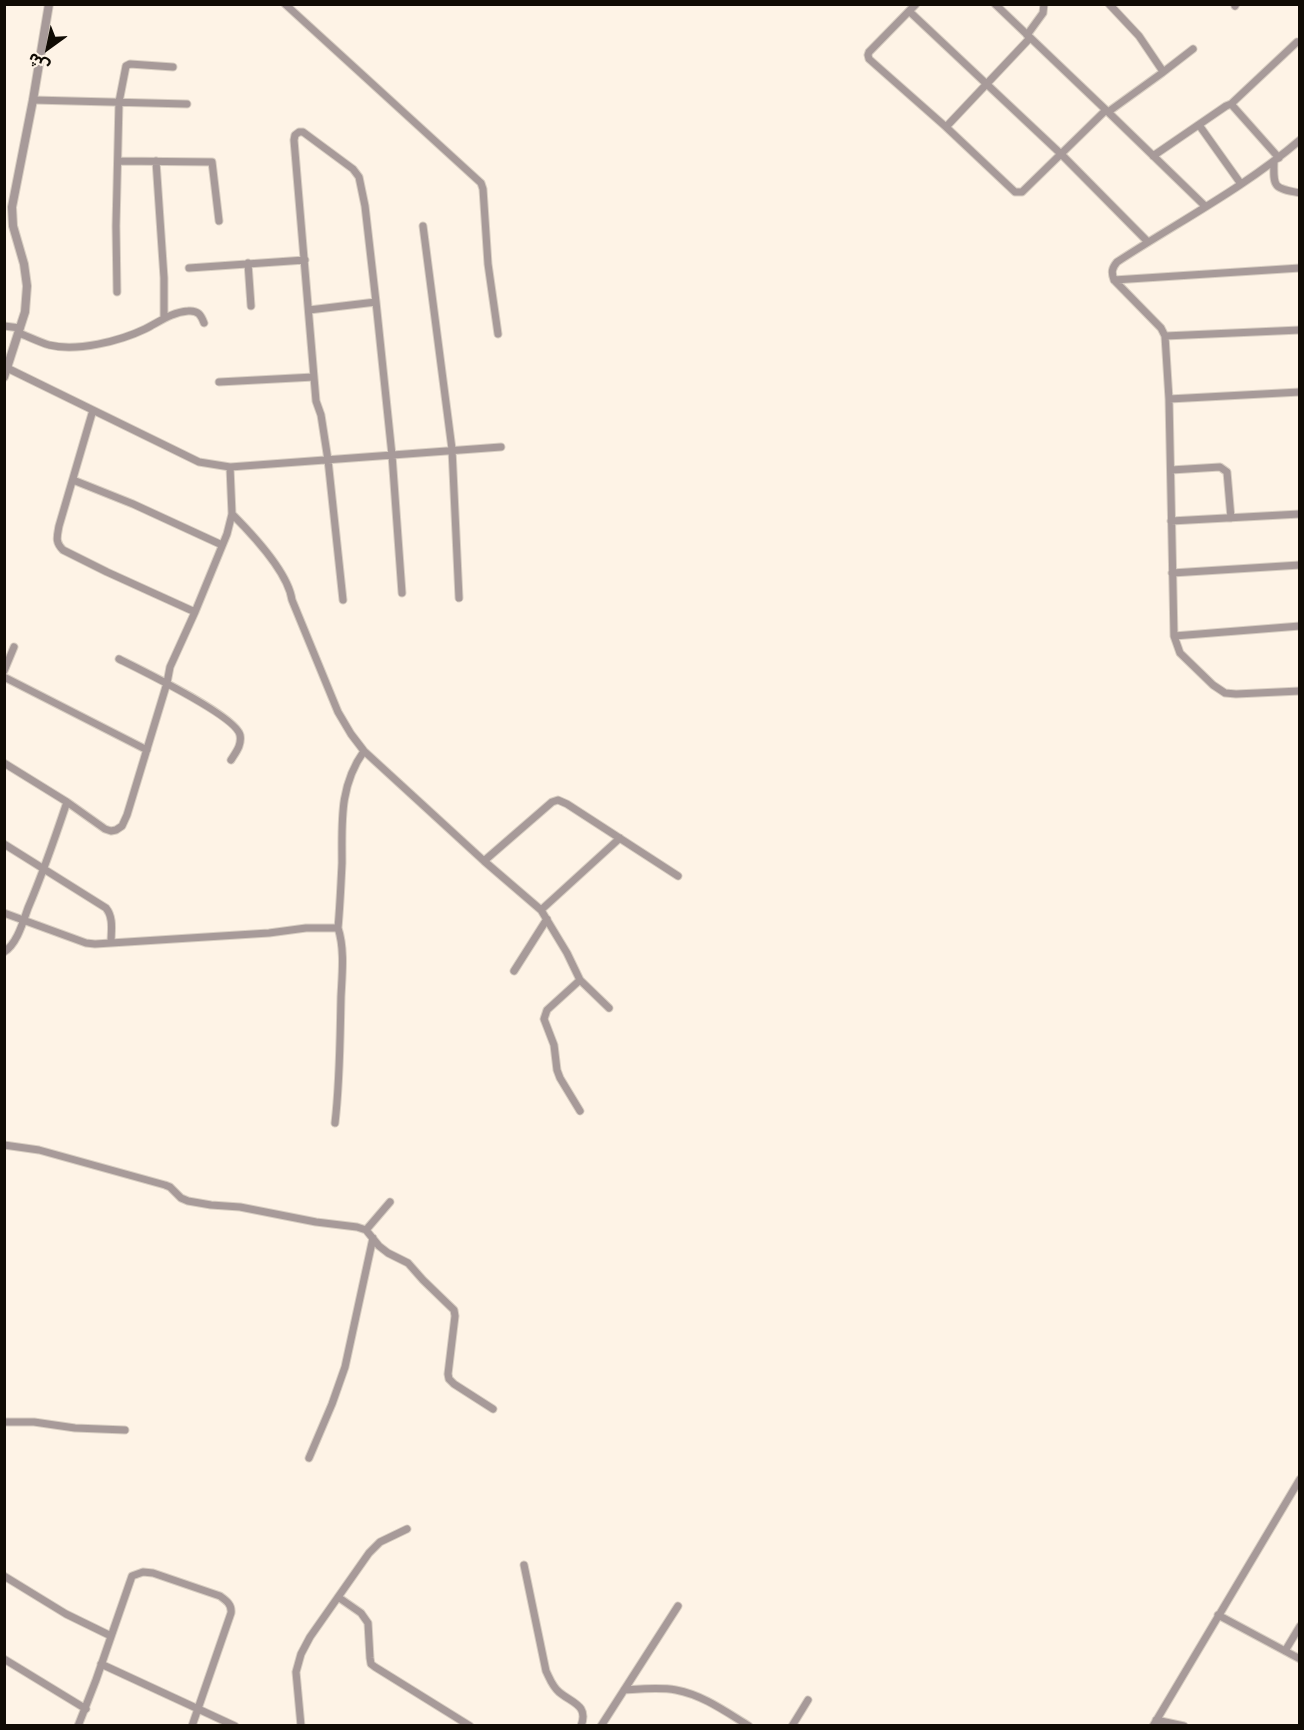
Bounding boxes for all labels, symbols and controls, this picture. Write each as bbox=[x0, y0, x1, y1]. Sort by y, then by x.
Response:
north arrow bbox=[18, 18, 78, 78]
text: ش bbox=[24, 50, 52, 77]

